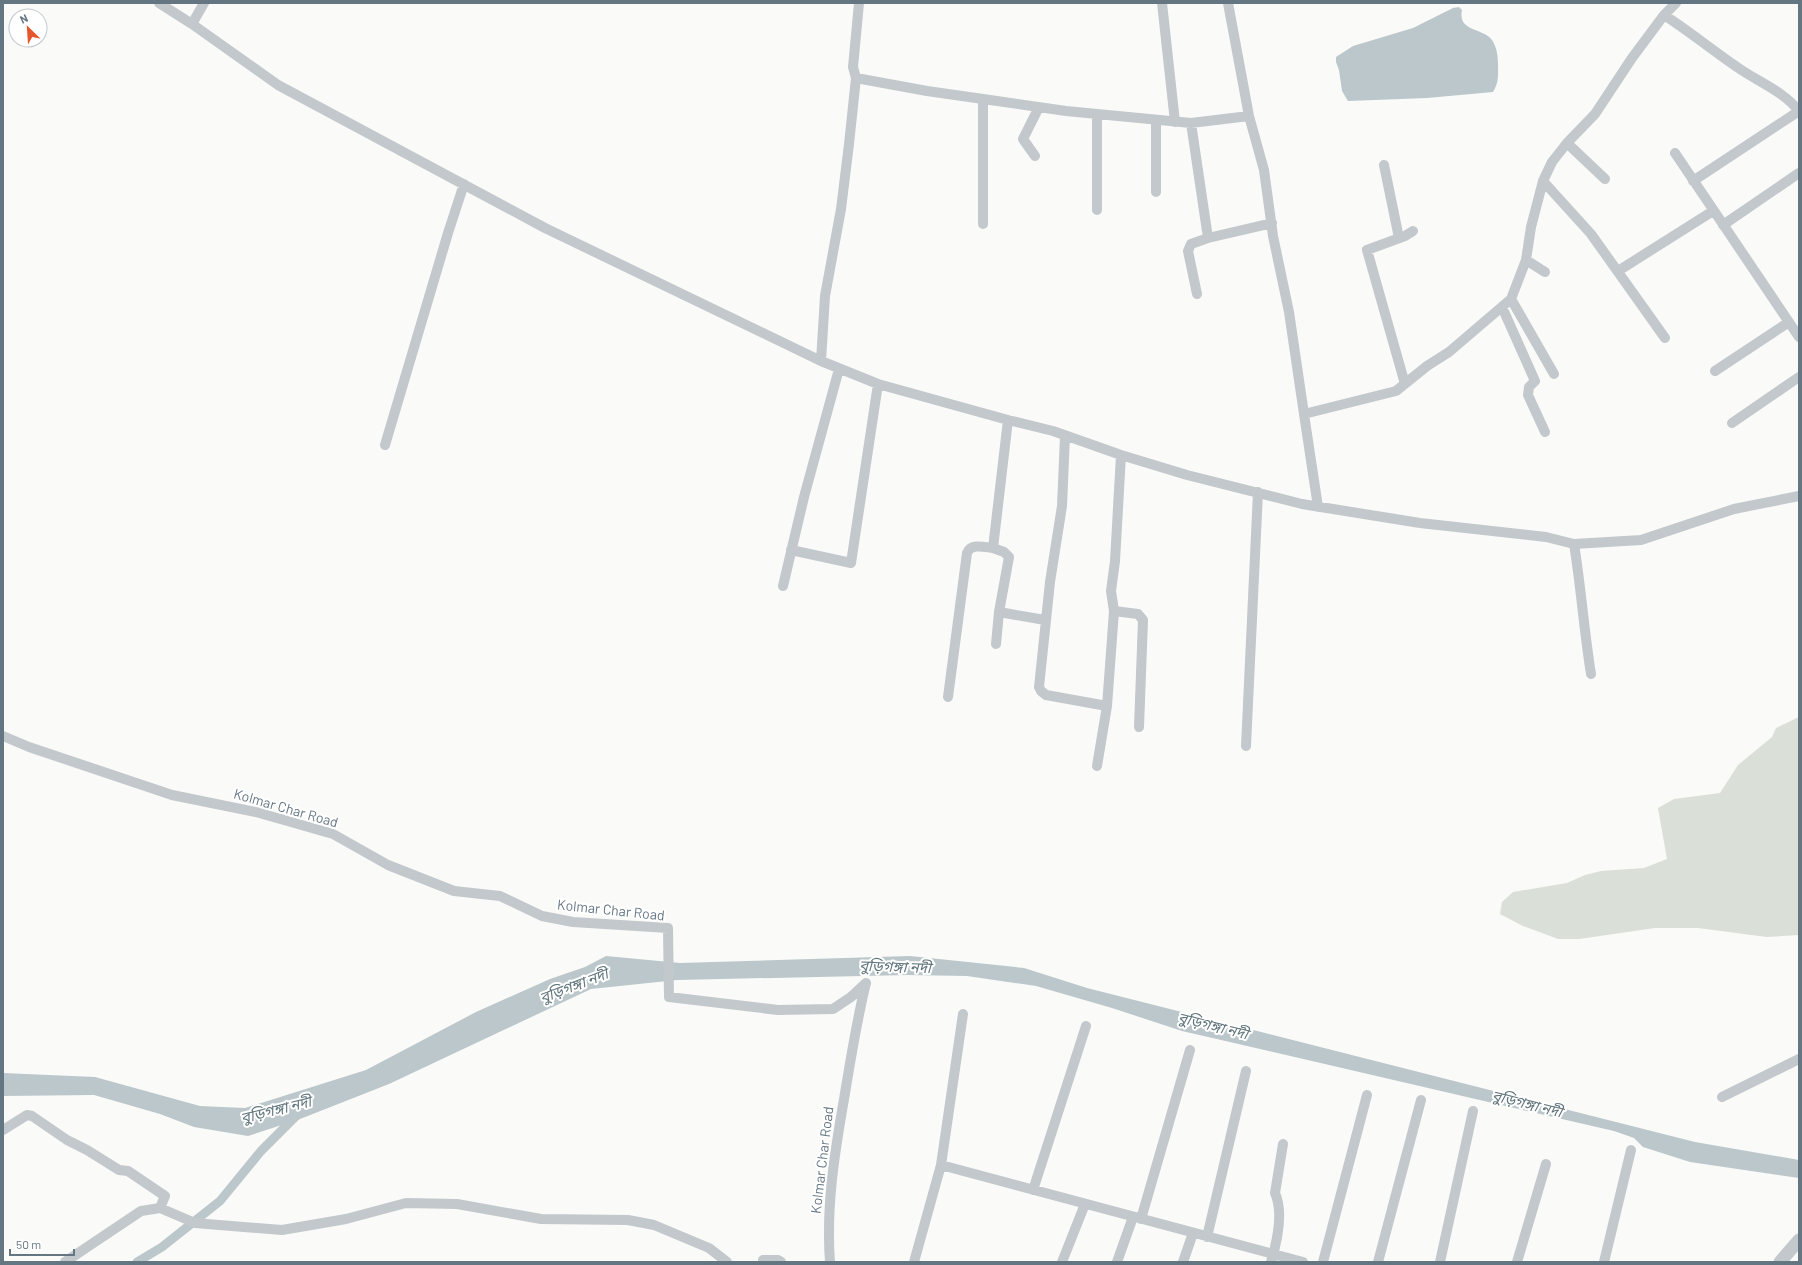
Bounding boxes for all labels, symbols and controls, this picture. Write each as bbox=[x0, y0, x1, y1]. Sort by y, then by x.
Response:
north arrow bbox=[8, 8, 48, 48]
text: N bbox=[17, 11, 30, 26]
street label: Kolmar Char Road bbox=[232, 784, 340, 831]
street label: Kolmar Char Road bbox=[557, 895, 666, 924]
water label: বুড়িগঙ্গা নদী bbox=[859, 956, 934, 977]
water label: বুড়িগঙ্গা নদী bbox=[537, 963, 614, 1007]
water label: বুড়িগঙ্গা নদী bbox=[1176, 1008, 1253, 1044]
water label: বুড়িগঙ্গা নদী bbox=[1490, 1086, 1567, 1122]
water label: বুড়িগঙ্গা নদী bbox=[239, 1091, 316, 1127]
street label: Kolmar Char Road bbox=[806, 1105, 837, 1215]
scale bar bbox=[10, 1231, 74, 1257]
text: 50 m bbox=[16, 1237, 41, 1251]

